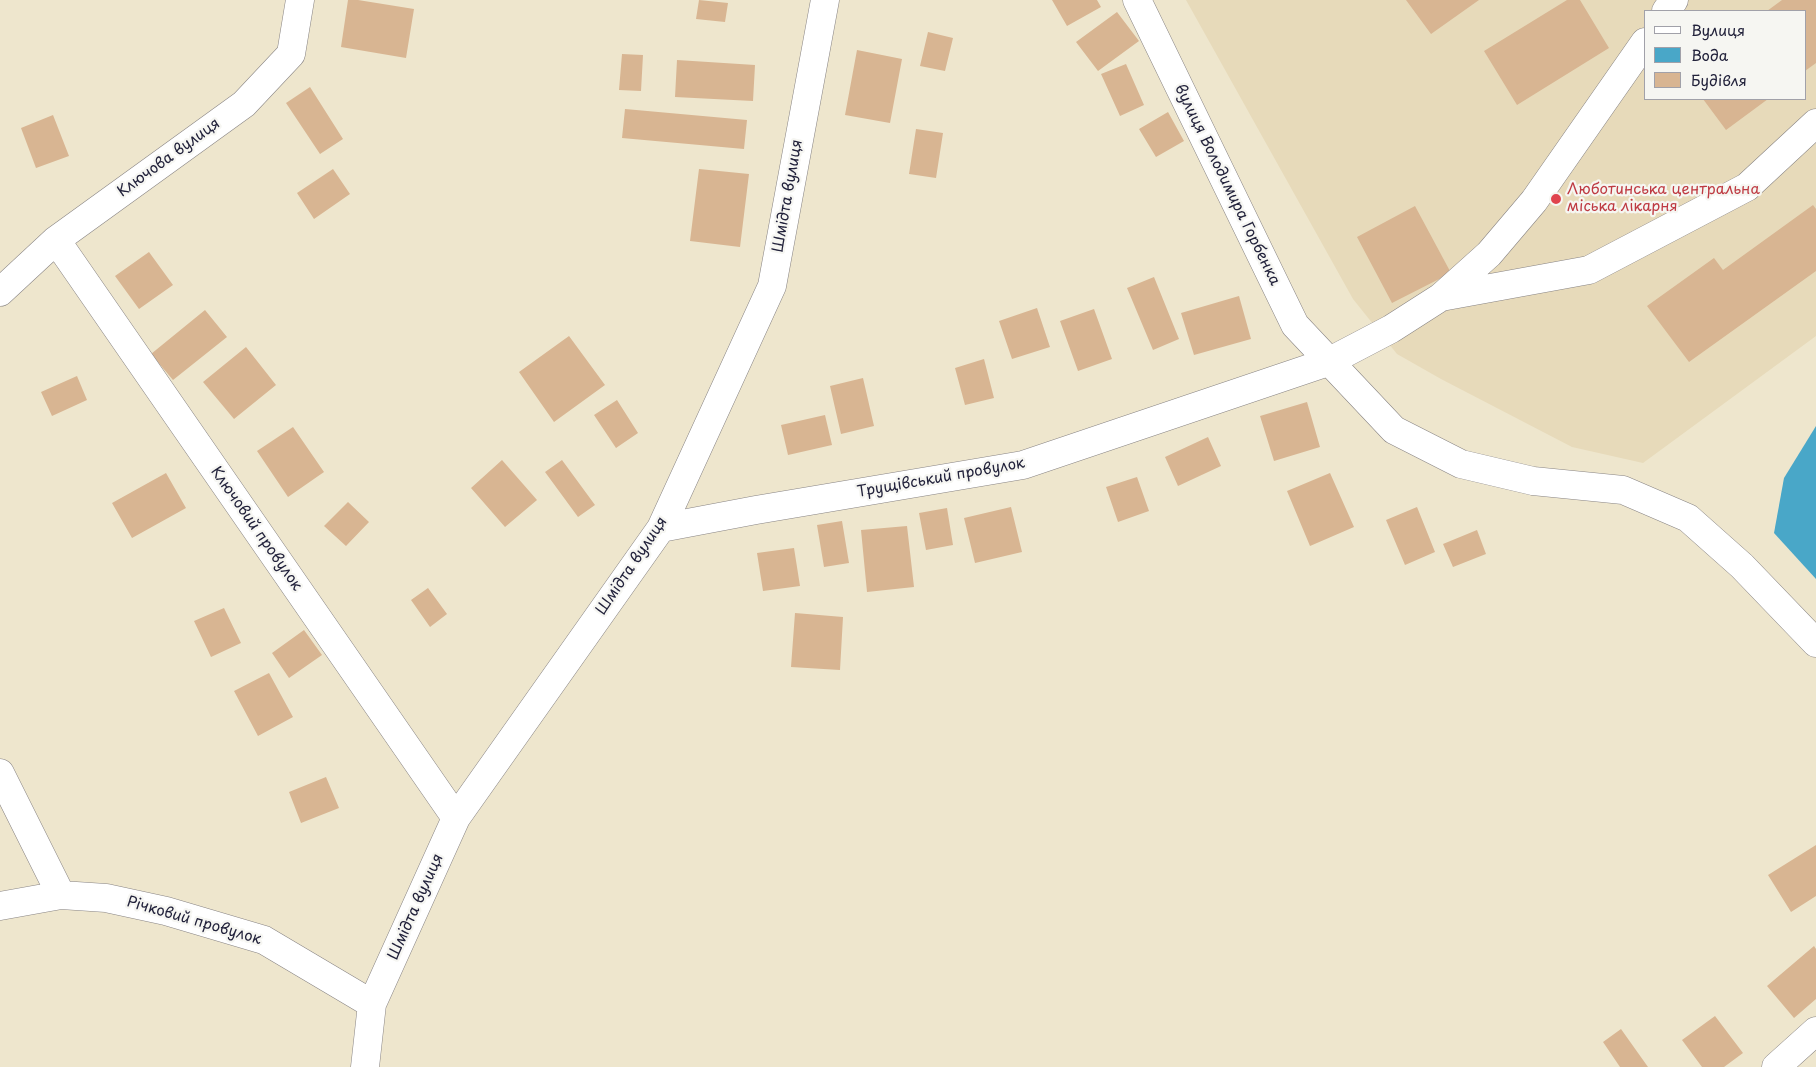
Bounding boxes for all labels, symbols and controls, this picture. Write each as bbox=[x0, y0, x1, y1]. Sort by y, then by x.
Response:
legend bbox=[1644, 10, 1806, 100]
text: Вулиця bbox=[1691, 18, 1745, 41]
text: Вода bbox=[1691, 43, 1728, 66]
text: Будівля bbox=[1691, 68, 1747, 91]
street label: вулиця Володимира Горбенка bbox=[1170, 82, 1284, 288]
street label: Ключова вулиця bbox=[114, 115, 224, 201]
street label: Шмідта вулиця bbox=[769, 138, 807, 254]
place label: Люботинська центральна міська лікарня bbox=[1567, 181, 1760, 216]
marker: Люботинська центральна міська лікарня bbox=[1549, 192, 1563, 206]
street label: Трущівський провулок bbox=[856, 454, 1026, 502]
street label: Ключовий провулок bbox=[206, 464, 306, 594]
street label: Шмідта вулиця bbox=[593, 514, 671, 618]
street label: Шмідта вулиця bbox=[385, 851, 447, 963]
street label: Річковий провулок bbox=[125, 893, 263, 949]

